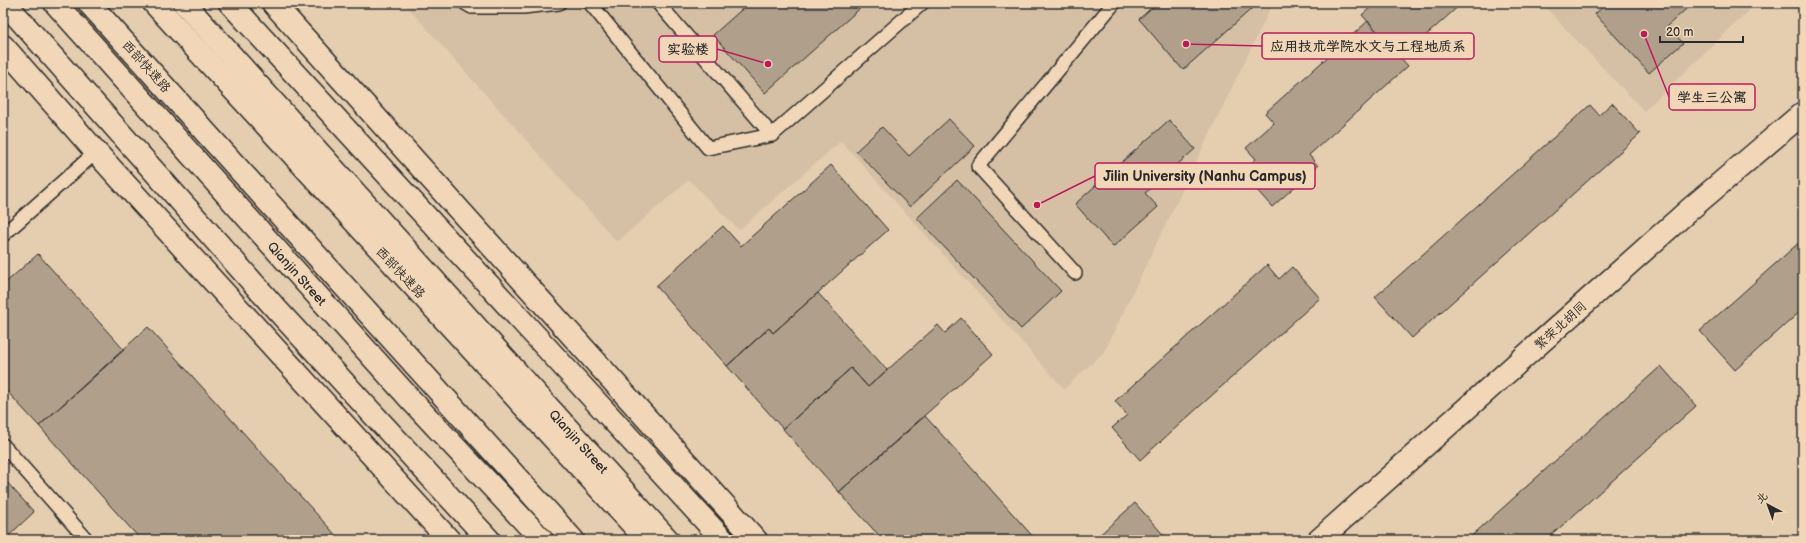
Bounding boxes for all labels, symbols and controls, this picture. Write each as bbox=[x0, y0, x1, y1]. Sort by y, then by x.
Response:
scale bar bbox=[1660, 18, 1743, 44]
text: 20 m bbox=[1666, 25, 1693, 40]
callout: 应用技术学院水文与工程地质系 bbox=[1262, 33, 1474, 59]
callout: 实验楼 bbox=[659, 36, 717, 62]
street label: 西部快速路 bbox=[119, 37, 174, 96]
text: 应用技术学院水文与工程地质系 bbox=[1270, 38, 1466, 55]
text: 实验楼 bbox=[667, 41, 709, 58]
callout: 学生三公寓 bbox=[1669, 84, 1755, 110]
text: 学生三公寓 bbox=[1677, 89, 1747, 106]
callout: Jilin University (Nanhu Campus) bbox=[1095, 163, 1315, 189]
text: Jilin University (Nanhu Campus) bbox=[1103, 168, 1307, 185]
street label: Qianjin Street bbox=[264, 239, 329, 309]
street label: 西部快速路 bbox=[372, 243, 428, 302]
street label: 繁荣北胡同 bbox=[1531, 298, 1590, 353]
street label: Qianjin Street bbox=[545, 407, 611, 477]
north arrow bbox=[1748, 485, 1788, 525]
text: 北 bbox=[1753, 489, 1770, 506]

